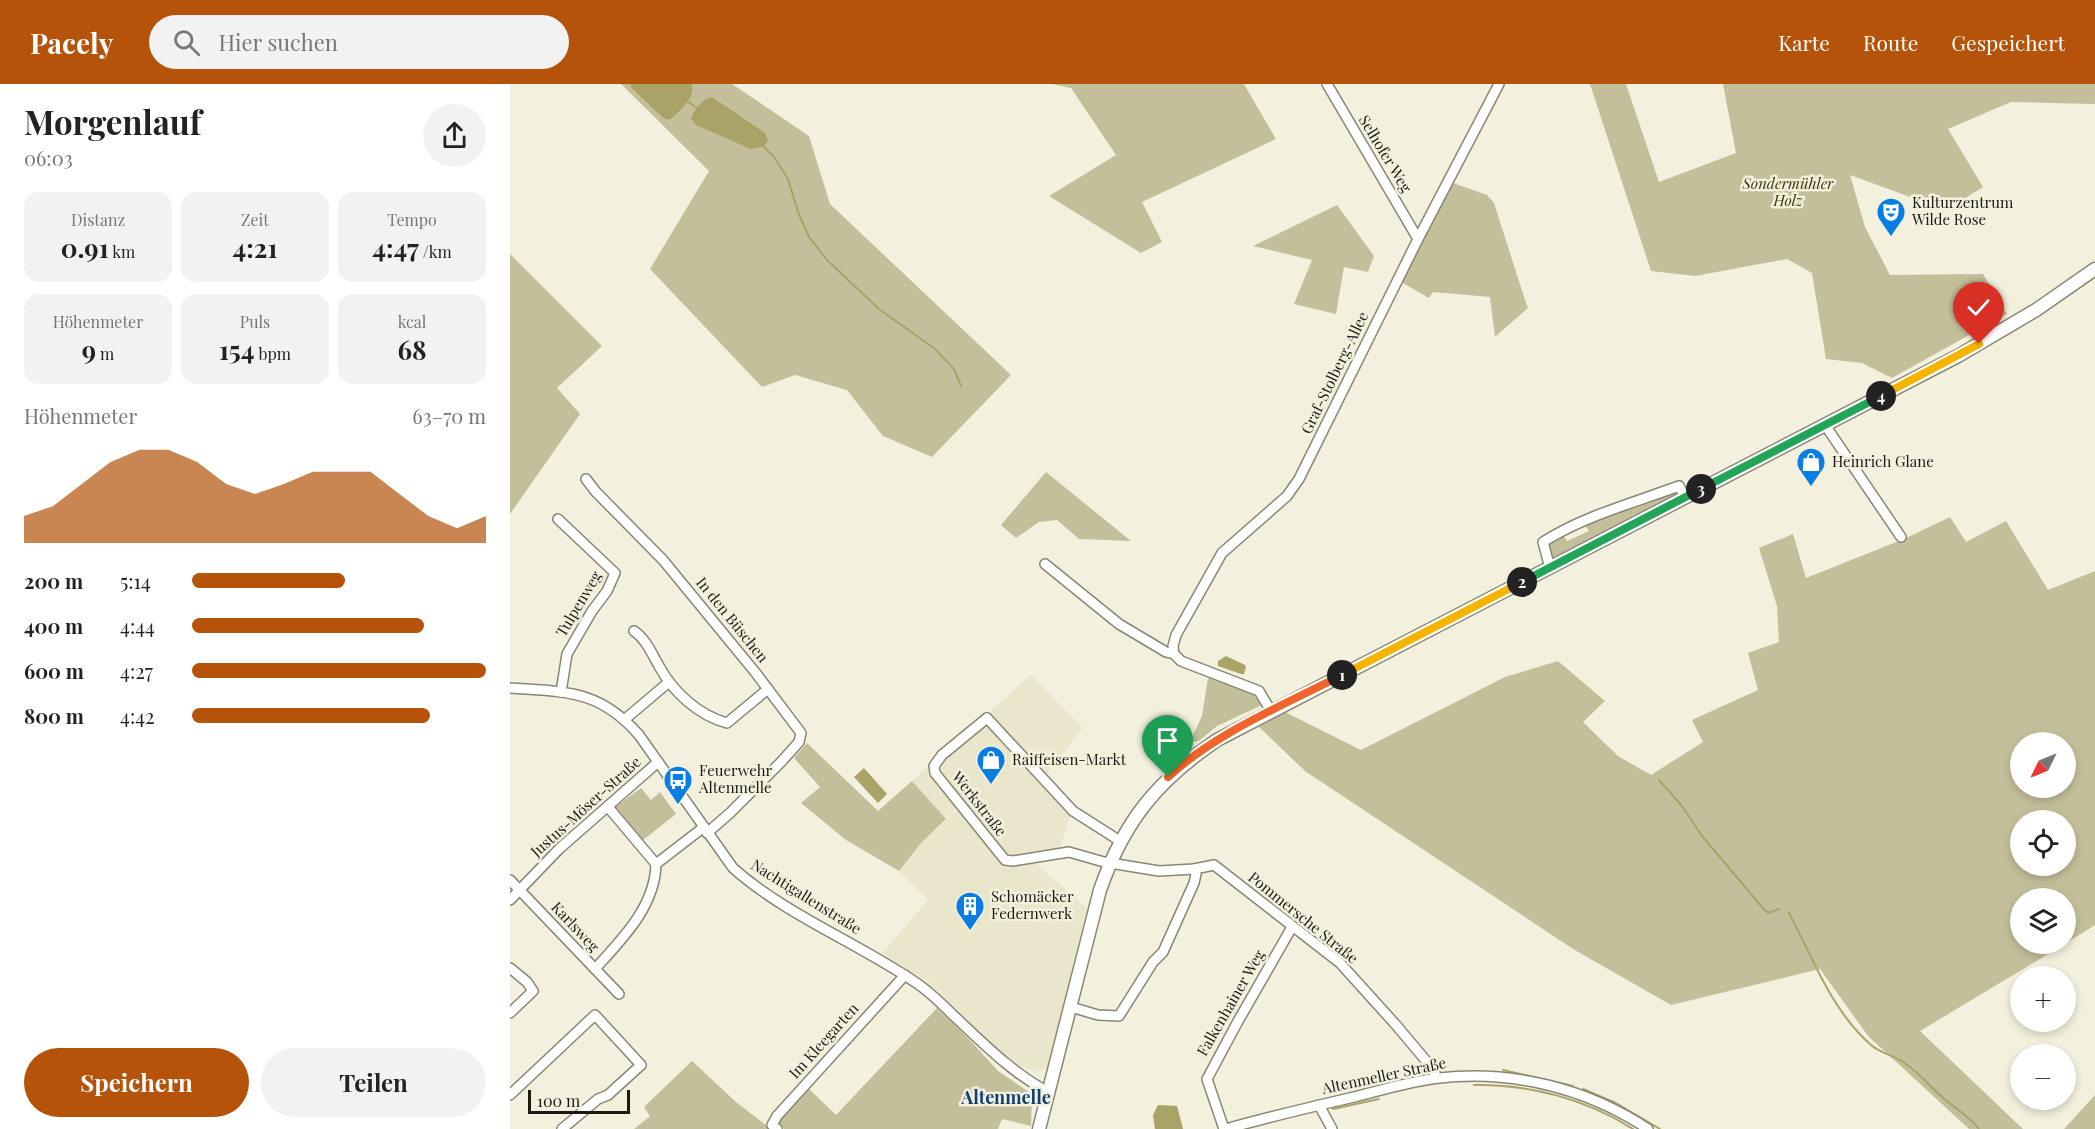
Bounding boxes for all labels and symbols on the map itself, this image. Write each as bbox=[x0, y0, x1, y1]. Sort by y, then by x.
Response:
street label: Selhofer Weg bbox=[1355, 111, 1417, 196]
park label: Sondermühler Holz bbox=[1742, 173, 1834, 210]
place label: Kulturzentrum Wilde Rose bbox=[1911, 192, 2014, 229]
theatre icon: Kulturzentrum Wilde Rose bbox=[1875, 196, 1907, 238]
pin bbox=[1953, 282, 2004, 344]
street label: Graf-Stolberg-Allee bbox=[1296, 308, 1372, 437]
pin: 4 bbox=[1866, 381, 1896, 411]
shop icon: Heinrich Glane bbox=[1795, 446, 1827, 488]
place label: Heinrich Glane bbox=[1832, 451, 1934, 471]
pin: 3 bbox=[1686, 474, 1716, 504]
street label: Tulpenweg bbox=[551, 567, 606, 640]
pin: 2 bbox=[1507, 567, 1537, 597]
street label: In den Büschen bbox=[692, 573, 773, 666]
pin: 1 bbox=[1327, 660, 1357, 690]
pin bbox=[1142, 715, 1193, 777]
north arrow bbox=[2010, 732, 2076, 798]
shop icon: Raiffeisen-Markt bbox=[975, 744, 1007, 786]
place label: Raiffeisen-Markt bbox=[1012, 749, 1127, 769]
street label: Justus-Möser-Straße bbox=[525, 752, 645, 862]
place label: Feuerwehr Altenmelle bbox=[698, 760, 773, 797]
bus stop icon: Feuerwehr Altenmelle bbox=[662, 764, 694, 806]
street label: Werkstraße bbox=[948, 766, 1011, 840]
street label: Nachtigallenstraße bbox=[748, 854, 865, 938]
street label: Pommersche Straße bbox=[1245, 867, 1363, 968]
place label: Schomäcker Federnwerk bbox=[991, 886, 1074, 923]
building icon: Schomäcker Federnwerk bbox=[954, 890, 986, 932]
street label: Karlsweg bbox=[547, 897, 604, 956]
street label: Falkenhainer Weg bbox=[1192, 946, 1269, 1059]
street label: Im Kleegarten bbox=[784, 998, 863, 1082]
street label: Altenmeller Straße bbox=[1319, 1052, 1448, 1098]
district label: Altenmelle bbox=[960, 1085, 1051, 1109]
scale bar bbox=[528, 1087, 630, 1114]

